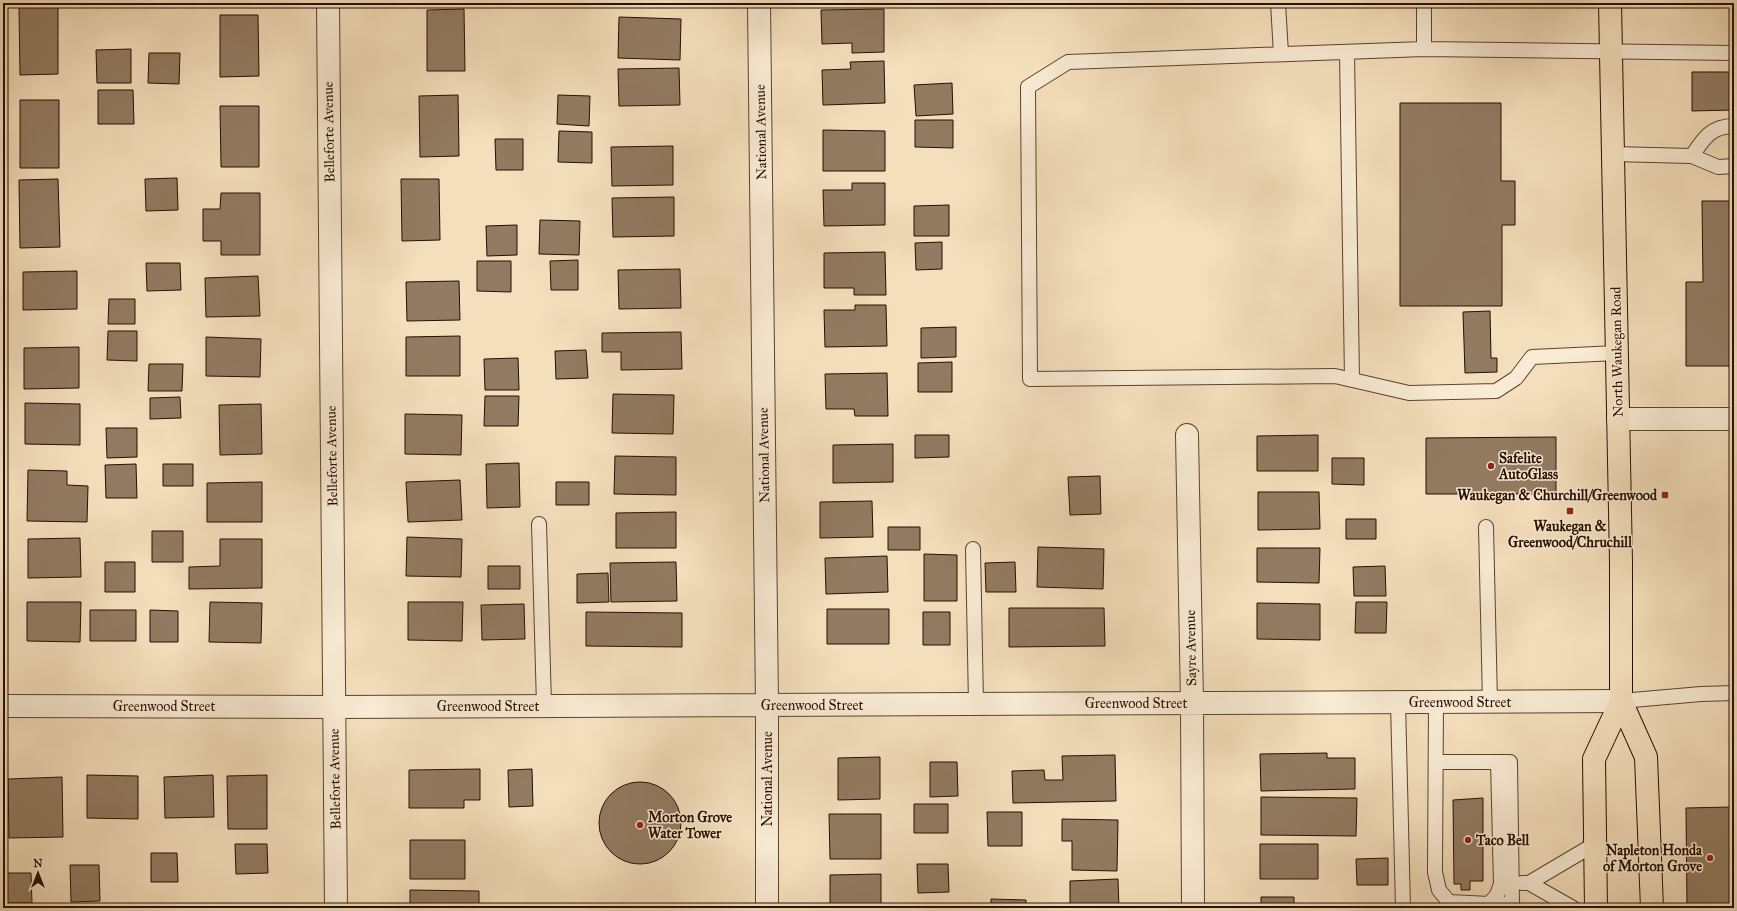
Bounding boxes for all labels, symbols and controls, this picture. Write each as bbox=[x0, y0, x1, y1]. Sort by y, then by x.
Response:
street label: Belleforte Avenue bbox=[320, 81, 338, 183]
street label: National Avenue bbox=[752, 84, 770, 180]
street label: North Waukegan Road bbox=[1607, 286, 1627, 418]
street label: Belleforte Avenue bbox=[323, 405, 341, 507]
street label: National Avenue bbox=[755, 407, 773, 503]
place label: Safelite AutoGlass bbox=[1498, 450, 1558, 483]
marker: Safelite AutoGlass bbox=[1486, 461, 1496, 471]
place label: Waukegan & Churchill/Greenwood bbox=[1457, 487, 1658, 505]
marker: Waukegan & Churchill/Greenwood bbox=[1660, 490, 1670, 500]
marker: Waukegan & Greenwood/Chruchill bbox=[1565, 506, 1575, 516]
place label: Waukegan & Greenwood/Chruchill bbox=[1508, 518, 1633, 551]
street label: Sayre Avenue bbox=[1182, 609, 1200, 686]
street label: Greenwood Street bbox=[1409, 694, 1511, 711]
street label: Greenwood Street bbox=[1085, 695, 1187, 712]
street label: Greenwood Street bbox=[761, 697, 863, 714]
street label: Greenwood Street bbox=[113, 698, 215, 715]
street label: Greenwood Street bbox=[437, 698, 539, 715]
street label: Belleforte Avenue bbox=[326, 728, 344, 830]
street label: National Avenue bbox=[759, 731, 776, 827]
place label: Morton Grove Water Tower bbox=[648, 809, 732, 842]
marker: Morton Grove Water Tower bbox=[635, 820, 645, 830]
place label: Taco Bell bbox=[1475, 832, 1531, 849]
marker: Taco Bell bbox=[1463, 835, 1473, 845]
place label: Napleton Honda of Morton Grove bbox=[1603, 842, 1703, 875]
north arrow bbox=[18, 853, 58, 893]
marker: Napleton Honda of Morton Grove bbox=[1705, 853, 1715, 863]
text: N bbox=[33, 857, 43, 870]

